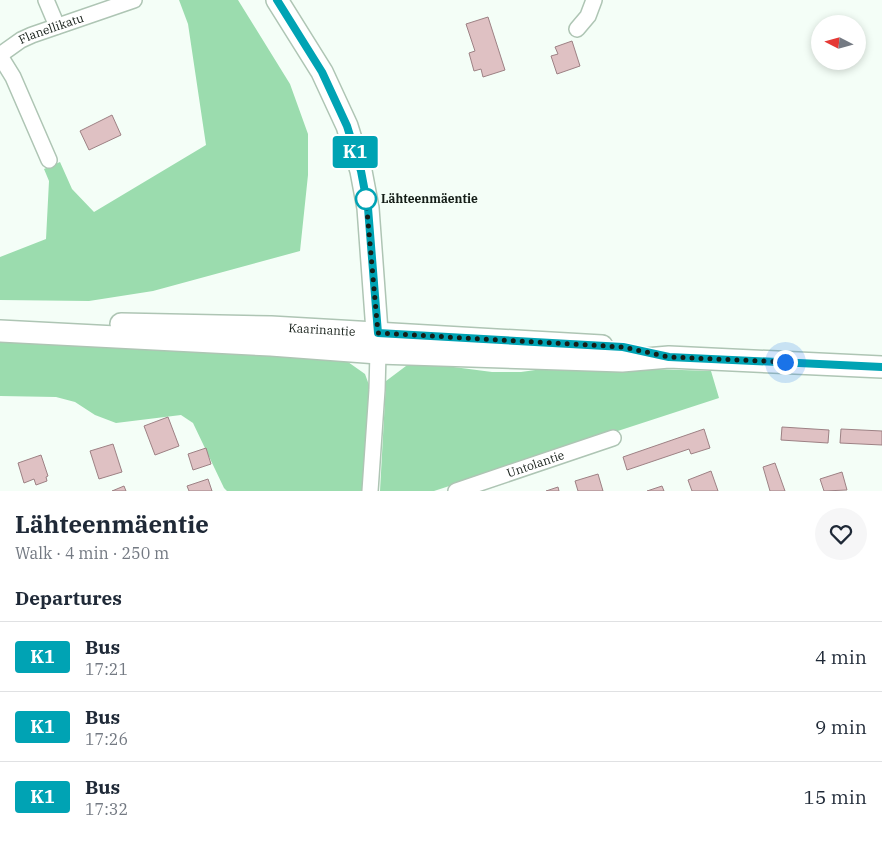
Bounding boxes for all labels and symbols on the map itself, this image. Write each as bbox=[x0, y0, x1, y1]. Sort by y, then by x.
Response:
street label: Flanellikatu bbox=[16, 10, 86, 47]
north arrow bbox=[811, 15, 866, 70]
line badge: K1 bbox=[332, 136, 378, 168]
marker: Lähteenmäentie bbox=[355, 188, 377, 210]
place label: Lähteenmäentie bbox=[381, 191, 478, 206]
street label: Kaarinantie bbox=[288, 320, 356, 339]
your location bbox=[773, 350, 798, 375]
street label: Untolantie bbox=[505, 447, 566, 480]

